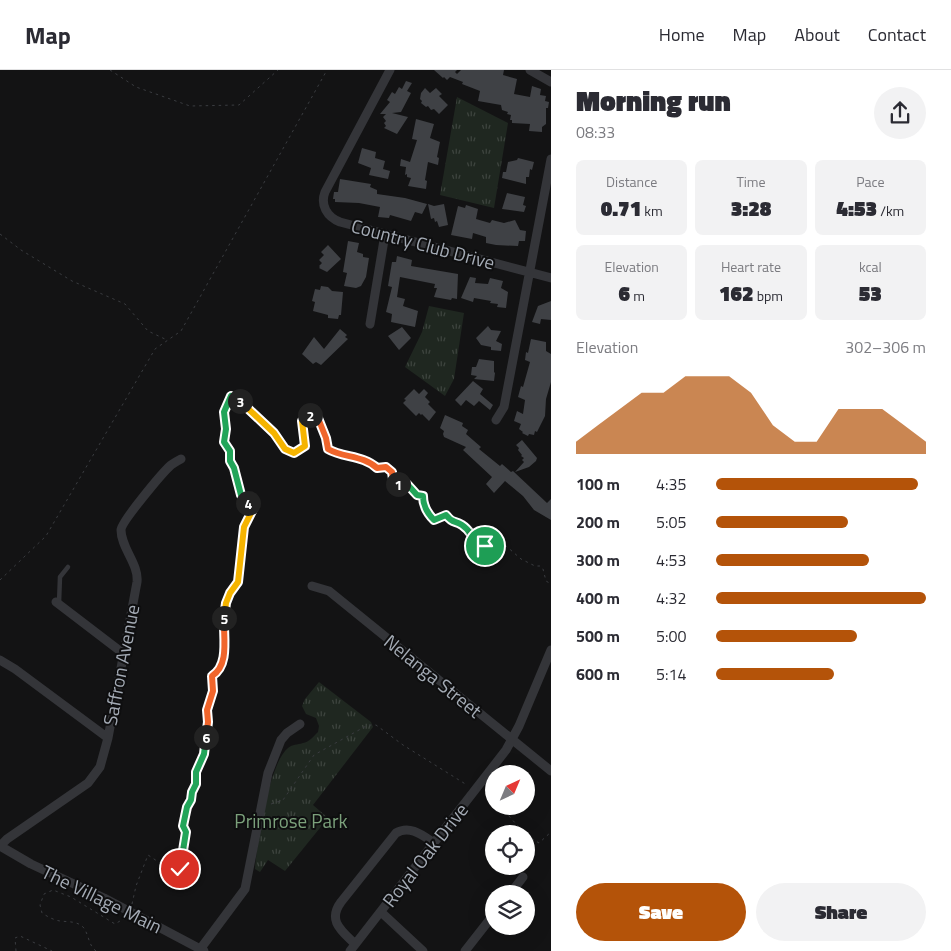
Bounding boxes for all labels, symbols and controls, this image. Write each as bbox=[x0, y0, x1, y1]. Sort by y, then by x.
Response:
text: Map bbox=[25, 17, 71, 53]
text: Home bbox=[659, 21, 705, 48]
text: Map bbox=[733, 21, 766, 48]
text: About bbox=[794, 21, 840, 48]
text: Contact bbox=[868, 21, 926, 48]
text: Morning run bbox=[576, 79, 731, 122]
button: share bbox=[874, 87, 926, 139]
text: 08:33 bbox=[576, 120, 615, 144]
text: Distance bbox=[606, 171, 657, 192]
text: Time bbox=[736, 171, 766, 192]
text: Pace bbox=[856, 171, 885, 192]
text: 0.71 bbox=[601, 192, 641, 224]
text: 3:28 bbox=[731, 192, 771, 224]
text: 4:53 bbox=[836, 192, 877, 224]
text: km bbox=[641, 200, 663, 221]
text: /km bbox=[877, 200, 904, 221]
street label: Country Club Drive bbox=[348, 210, 498, 277]
text: Elevation bbox=[604, 256, 659, 277]
text: Heart rate bbox=[721, 256, 781, 277]
text: kcal bbox=[859, 256, 882, 277]
text: 6 bbox=[618, 277, 630, 309]
text: 162 bbox=[719, 277, 754, 309]
text: 53 bbox=[859, 277, 882, 309]
text: m bbox=[630, 285, 645, 306]
text: bpm bbox=[754, 285, 783, 306]
text: Elevation bbox=[576, 335, 638, 359]
text: 302–306 m bbox=[845, 335, 926, 359]
pin: 3 bbox=[228, 388, 252, 414]
text: 3 bbox=[237, 391, 244, 412]
pin: 2 bbox=[298, 402, 322, 428]
text: 2 bbox=[307, 405, 314, 426]
pin: 1 bbox=[386, 472, 410, 496]
text: 100 m bbox=[576, 472, 620, 496]
text: 4:35 bbox=[656, 472, 686, 496]
text: 1 bbox=[395, 474, 402, 495]
pin: 4 bbox=[236, 490, 260, 516]
text: 4 bbox=[245, 493, 252, 514]
text: 200 m bbox=[576, 510, 620, 534]
text: 5:05 bbox=[656, 510, 686, 534]
pin bbox=[464, 525, 506, 567]
icon: arrive bbox=[471, 532, 499, 560]
text: 300 m bbox=[576, 548, 620, 572]
text: 4:53 bbox=[656, 548, 686, 572]
text: 400 m bbox=[576, 586, 620, 610]
text: 4:32 bbox=[656, 586, 686, 610]
street label: Saffron Avenue bbox=[95, 602, 146, 728]
pin: 5 bbox=[212, 606, 236, 630]
text: 5 bbox=[221, 608, 228, 629]
text: 500 m bbox=[576, 624, 620, 648]
text: 5:00 bbox=[656, 624, 686, 648]
street label: Nelanga Street bbox=[378, 627, 489, 725]
text: 600 m bbox=[576, 662, 620, 686]
text: 5:14 bbox=[656, 662, 686, 686]
pin: 6 bbox=[194, 724, 218, 750]
text: 6 bbox=[203, 727, 210, 748]
north arrow bbox=[485, 765, 535, 815]
map controls bbox=[485, 765, 535, 935]
street label: Royal Oak Drive bbox=[375, 796, 475, 913]
park label: Primrose Park bbox=[234, 806, 348, 835]
button: locate bbox=[485, 825, 535, 875]
pin bbox=[159, 848, 201, 890]
icon: check bbox=[166, 855, 194, 883]
street label: The Village Main bbox=[37, 857, 167, 940]
button: Save bbox=[576, 883, 746, 941]
button: Share bbox=[756, 883, 926, 941]
button: layers bbox=[485, 885, 535, 935]

